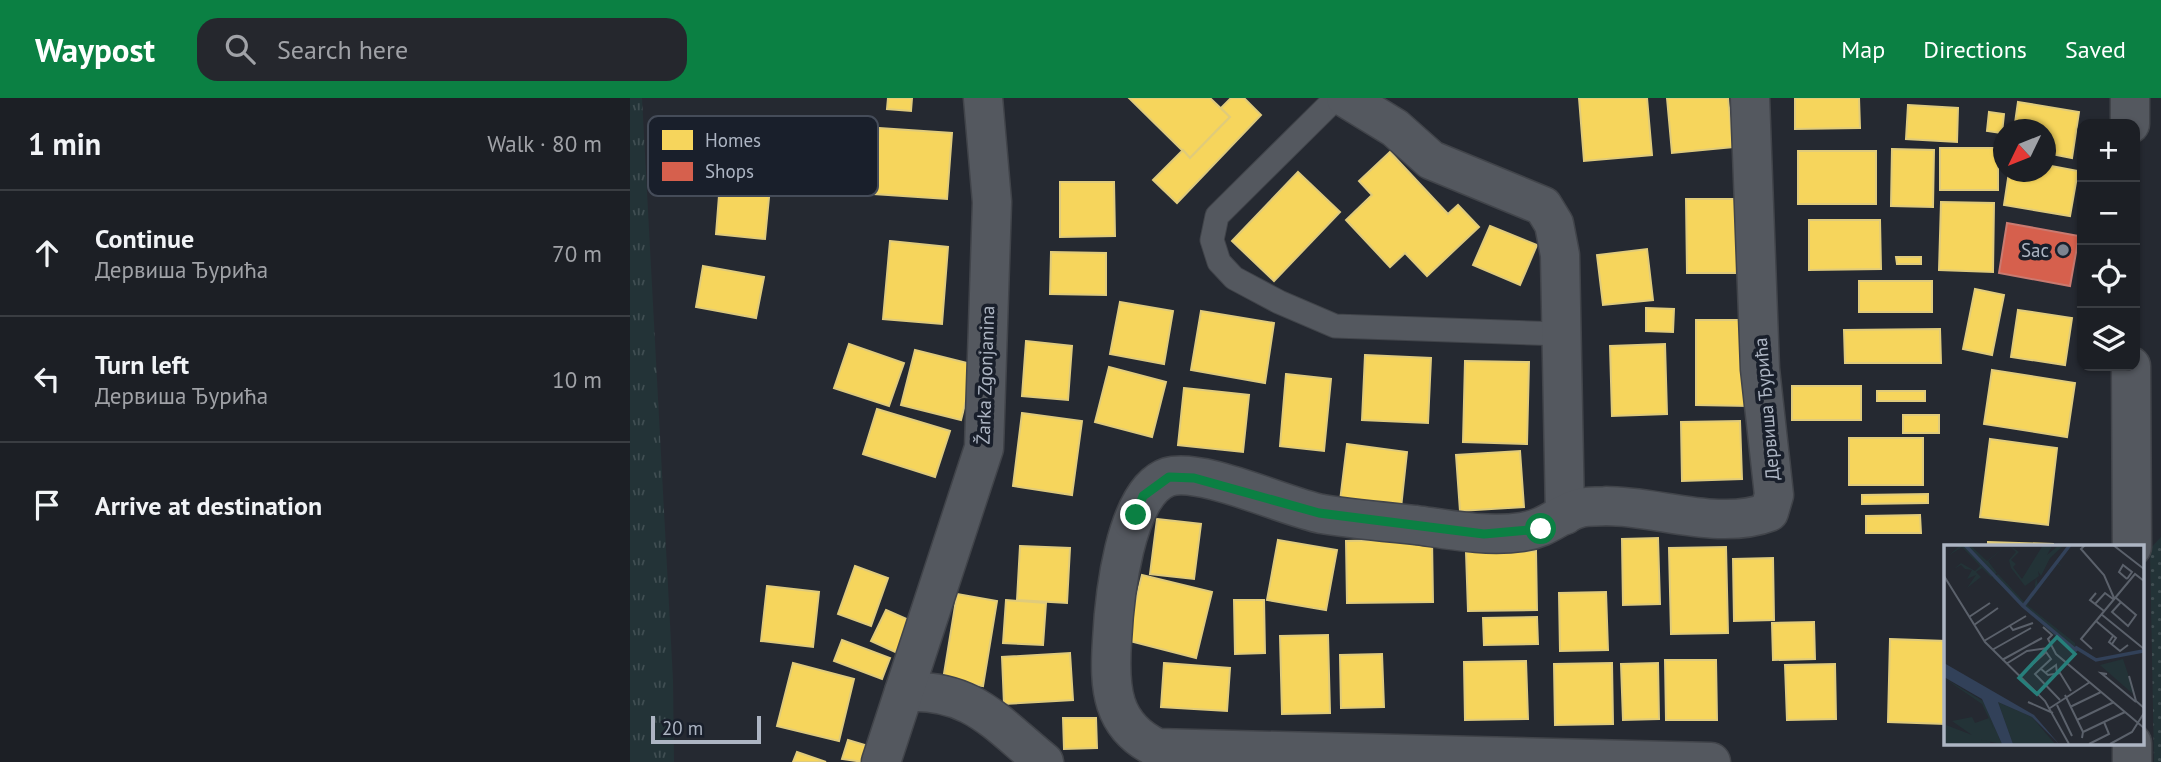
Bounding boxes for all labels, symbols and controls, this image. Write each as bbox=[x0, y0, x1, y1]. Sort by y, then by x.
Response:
search box bbox=[197, 18, 687, 81]
text: Waypost bbox=[35, 28, 155, 71]
icon: search bbox=[221, 30, 259, 68]
text: Search here bbox=[277, 33, 408, 66]
text: Map bbox=[1841, 34, 1885, 65]
text: Directions bbox=[1923, 34, 2027, 65]
text: Saved bbox=[2065, 34, 2126, 65]
legend bbox=[648, 116, 878, 196]
north arrow bbox=[1993, 119, 2056, 182]
map controls bbox=[2077, 119, 2140, 371]
button: + bbox=[2077, 119, 2140, 182]
text: 1 min bbox=[28, 124, 101, 163]
text: Homes bbox=[705, 128, 761, 152]
text: Walk · 80 m bbox=[487, 129, 602, 158]
text: Shops bbox=[705, 159, 754, 183]
button: − bbox=[2077, 182, 2140, 245]
text: Continue bbox=[95, 222, 194, 255]
icon: ahead bbox=[28, 234, 66, 272]
place label: Sac bbox=[2021, 238, 2049, 262]
text: 70 m bbox=[552, 239, 602, 268]
marker: Sac bbox=[2055, 242, 2071, 258]
button: locate bbox=[2077, 245, 2140, 308]
text: Дервиша Ђурића bbox=[95, 255, 268, 284]
street label: Žarka Zgonjanina bbox=[971, 305, 999, 445]
button: layers bbox=[2077, 308, 2140, 371]
street label: Дервиша Ђурића bbox=[1748, 337, 1784, 481]
text: Turn left bbox=[95, 348, 189, 381]
icon: left bbox=[28, 360, 66, 398]
text: 10 m bbox=[552, 365, 602, 394]
text: Дервиша Ђурића bbox=[95, 381, 268, 410]
icon: arrive bbox=[28, 486, 66, 524]
text: Arrive at destination bbox=[95, 489, 322, 522]
route end bbox=[1120, 499, 1151, 530]
route start bbox=[1525, 513, 1556, 544]
inset map bbox=[1944, 545, 2144, 744]
scale bar bbox=[651, 713, 761, 745]
text: 20 m bbox=[662, 716, 703, 740]

